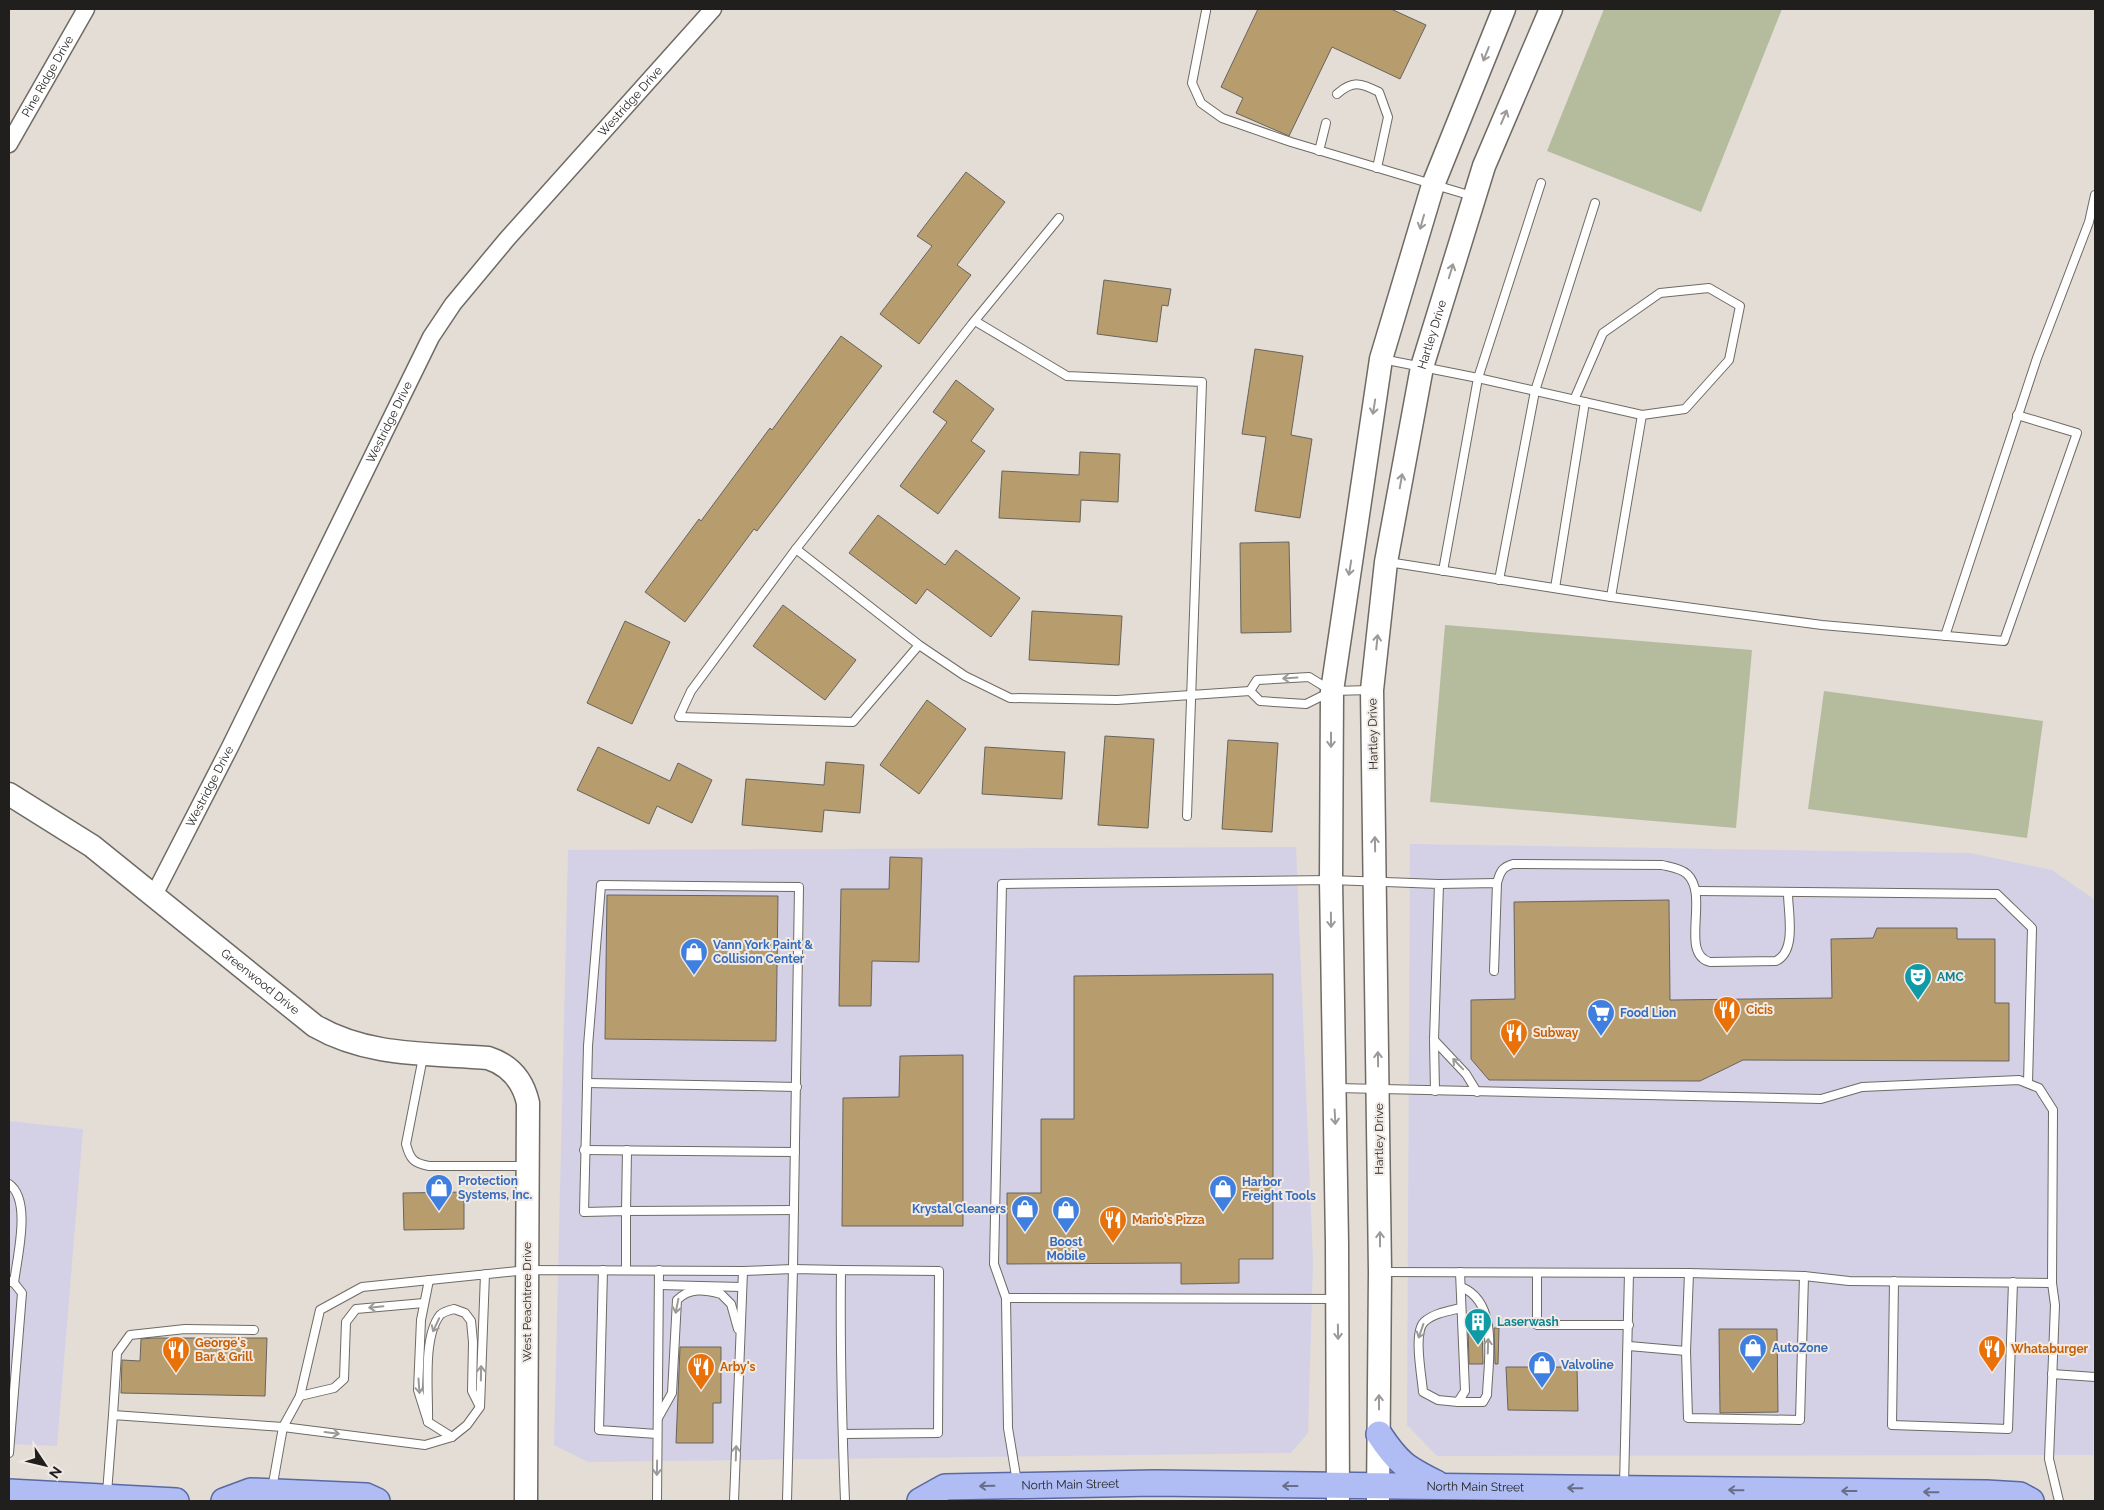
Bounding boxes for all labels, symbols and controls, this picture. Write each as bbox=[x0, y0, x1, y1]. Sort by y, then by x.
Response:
street label: Pine Ridge Drive bbox=[19, 33, 76, 119]
one-way arrow bbox=[1481, 46, 1490, 61]
street label: Westridge Drive bbox=[595, 63, 665, 139]
one-way arrow bbox=[1500, 110, 1510, 125]
one-way arrow bbox=[1416, 214, 1426, 230]
one-way arrow bbox=[1447, 263, 1457, 279]
street label: Hartley Drive bbox=[1415, 298, 1449, 371]
street label: Westridge Drive bbox=[363, 379, 415, 465]
one-way arrow bbox=[1369, 399, 1379, 415]
one-way arrow bbox=[1397, 474, 1407, 490]
one-way arrow bbox=[1345, 559, 1355, 575]
one-way arrow bbox=[1372, 634, 1382, 650]
one-way arrow bbox=[1282, 673, 1298, 683]
street label: Hartley Drive bbox=[1365, 698, 1381, 770]
one-way arrow bbox=[1326, 732, 1336, 748]
street label: Westridge Drive bbox=[183, 744, 236, 829]
one-way arrow bbox=[1371, 837, 1380, 853]
one-way arrow bbox=[1326, 912, 1336, 928]
shop icon: Vann York Paint & Collision Center bbox=[679, 937, 709, 976]
place label: Vann York Paint & Collision Center bbox=[713, 938, 814, 966]
street label: Greenwood Drive bbox=[218, 946, 302, 1017]
theatre icon: AMC bbox=[1903, 962, 1933, 1001]
place label: AMC bbox=[1937, 970, 1964, 984]
restaurant icon: Cicis bbox=[1712, 995, 1742, 1034]
supermarket icon: Food Lion bbox=[1586, 998, 1616, 1037]
place label: Cicis bbox=[1746, 1003, 1773, 1017]
place label: Food Lion bbox=[1620, 1006, 1676, 1020]
restaurant icon: Subway bbox=[1499, 1018, 1529, 1057]
place label: Subway bbox=[1533, 1026, 1579, 1040]
one-way arrow bbox=[1373, 1052, 1383, 1068]
one-way arrow bbox=[1452, 1058, 1464, 1071]
street label: Hartley Drive bbox=[1372, 1103, 1386, 1175]
one-way arrow bbox=[1330, 1109, 1339, 1125]
shop icon: Protection Systems, Inc. bbox=[424, 1173, 454, 1212]
place label: Protection Systems, Inc. bbox=[458, 1174, 532, 1202]
shop icon: Harbor Freight Tools bbox=[1208, 1174, 1238, 1213]
place label: Harbor Freight Tools bbox=[1242, 1175, 1316, 1203]
shop icon: Krystal Cleaners bbox=[1010, 1194, 1040, 1233]
shop icon: Boost Mobile bbox=[1051, 1195, 1081, 1234]
place label: Krystal Cleaners bbox=[912, 1202, 1006, 1216]
restaurant icon: Mario's Pizza bbox=[1098, 1205, 1128, 1244]
place label: Mario's Pizza bbox=[1132, 1213, 1205, 1227]
one-way arrow bbox=[1375, 1232, 1385, 1248]
place label: Boost Mobile bbox=[1046, 1235, 1086, 1263]
street label: West Peachtree Drive bbox=[520, 1242, 534, 1362]
one-way arrow bbox=[672, 1298, 682, 1314]
one-way arrow bbox=[368, 1302, 384, 1312]
building icon: Laserwash bbox=[1463, 1307, 1493, 1346]
place label: Laserwash bbox=[1497, 1315, 1559, 1329]
one-way arrow bbox=[430, 1317, 440, 1332]
one-way arrow bbox=[1416, 1322, 1426, 1338]
one-way arrow bbox=[1333, 1324, 1343, 1340]
shop icon: AutoZone bbox=[1738, 1333, 1768, 1372]
restaurant icon: Whataburger bbox=[1977, 1334, 2007, 1373]
restaurant icon: George's Bar & Grill bbox=[161, 1335, 191, 1374]
place label: George's Bar & Grill bbox=[195, 1336, 253, 1364]
one-way arrow bbox=[1484, 1338, 1493, 1354]
place label: AutoZone bbox=[1772, 1341, 1828, 1355]
place label: Whataburger bbox=[2011, 1342, 2089, 1356]
shop icon: Valvoline bbox=[1527, 1350, 1557, 1389]
restaurant icon: Arby's bbox=[686, 1352, 716, 1391]
place label: Valvoline bbox=[1561, 1358, 1614, 1372]
place label: Arby's bbox=[720, 1360, 755, 1374]
one-way arrow bbox=[476, 1365, 486, 1382]
one-way arrow bbox=[414, 1378, 424, 1394]
one-way arrow bbox=[1374, 1394, 1384, 1410]
one-way arrow bbox=[323, 1428, 339, 1438]
north arrow bbox=[20, 1440, 70, 1490]
one-way arrow bbox=[731, 1445, 741, 1461]
one-way arrow bbox=[652, 1459, 662, 1475]
text: N bbox=[46, 1463, 65, 1481]
street label: North Main Street bbox=[1021, 1477, 1119, 1493]
street label: North Main Street bbox=[1426, 1479, 1524, 1494]
one-way arrow bbox=[980, 1481, 996, 1491]
one-way arrow bbox=[1282, 1481, 1298, 1491]
one-way arrow bbox=[1567, 1483, 1584, 1493]
one-way arrow bbox=[1728, 1485, 1744, 1495]
one-way arrow bbox=[1842, 1486, 1858, 1496]
one-way arrow bbox=[1924, 1487, 1940, 1497]

